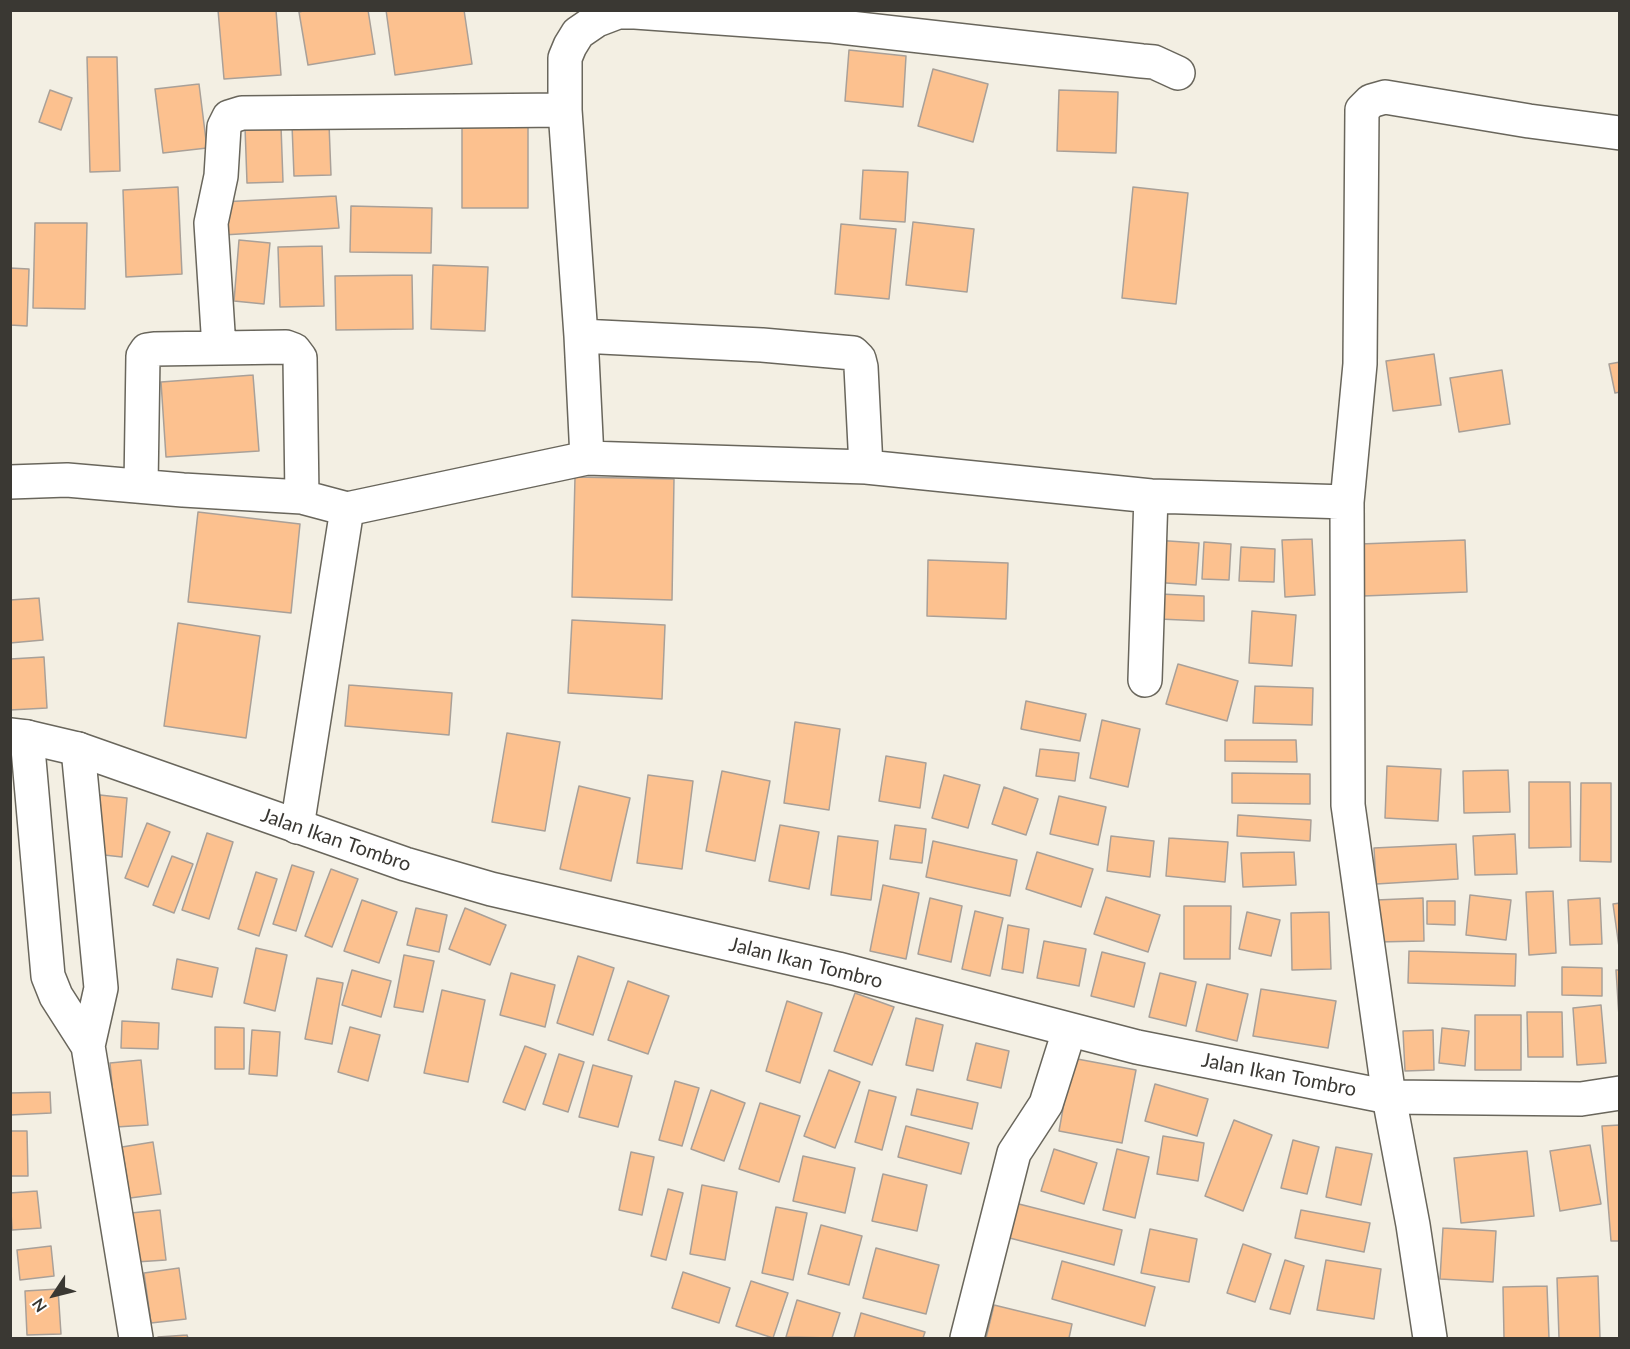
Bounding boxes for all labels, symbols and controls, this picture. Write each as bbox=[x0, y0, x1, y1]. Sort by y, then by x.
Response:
street label: Jalan Ikan Tombro bbox=[258, 803, 414, 877]
street label: Jalan Ikan Tombro bbox=[727, 932, 885, 994]
street label: Jalan Ikan Tombro bbox=[1199, 1048, 1359, 1102]
north arrow bbox=[24, 1265, 84, 1325]
text: N bbox=[28, 1295, 50, 1316]

